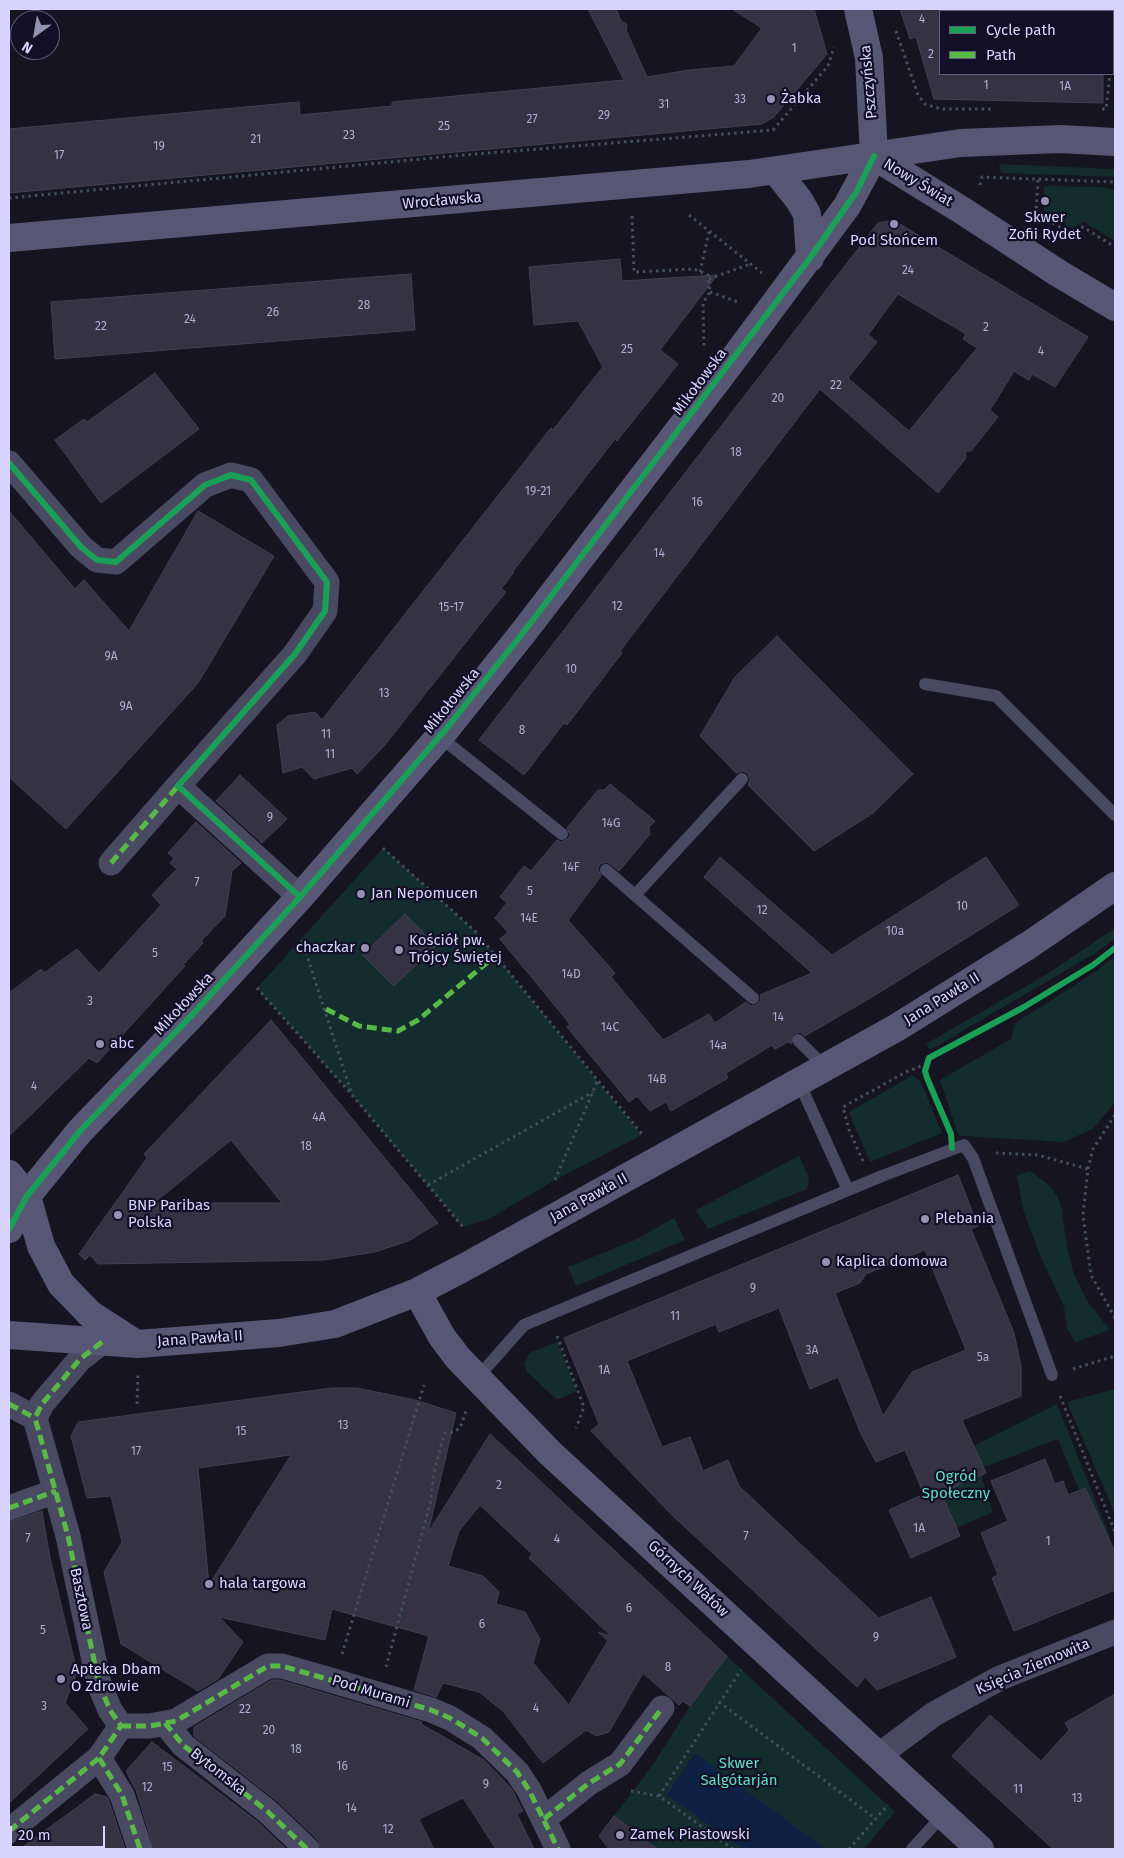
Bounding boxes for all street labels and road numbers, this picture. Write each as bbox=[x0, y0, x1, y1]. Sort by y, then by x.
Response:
street label: Pszczyńska bbox=[857, 44, 881, 120]
street label: Nowy Świat bbox=[880, 155, 956, 211]
street label: Wrocławska bbox=[402, 189, 482, 213]
street label: Mikołowska bbox=[669, 345, 731, 419]
street label: Mikołowska bbox=[420, 665, 484, 737]
street label: Mikołowska bbox=[151, 969, 217, 1039]
street label: Jana Pawła II bbox=[901, 969, 983, 1029]
street label: Jana Pawła II bbox=[547, 1169, 631, 1227]
street label: Jana Pawła II bbox=[157, 1327, 243, 1351]
street label: Górnych Wałów bbox=[644, 1537, 732, 1621]
street label: Basztowa bbox=[66, 1566, 96, 1632]
street label: Księcia Ziemowita bbox=[973, 1635, 1093, 1699]
street label: Pod Murami bbox=[330, 1672, 412, 1712]
street label: Bytomska bbox=[186, 1745, 250, 1799]

